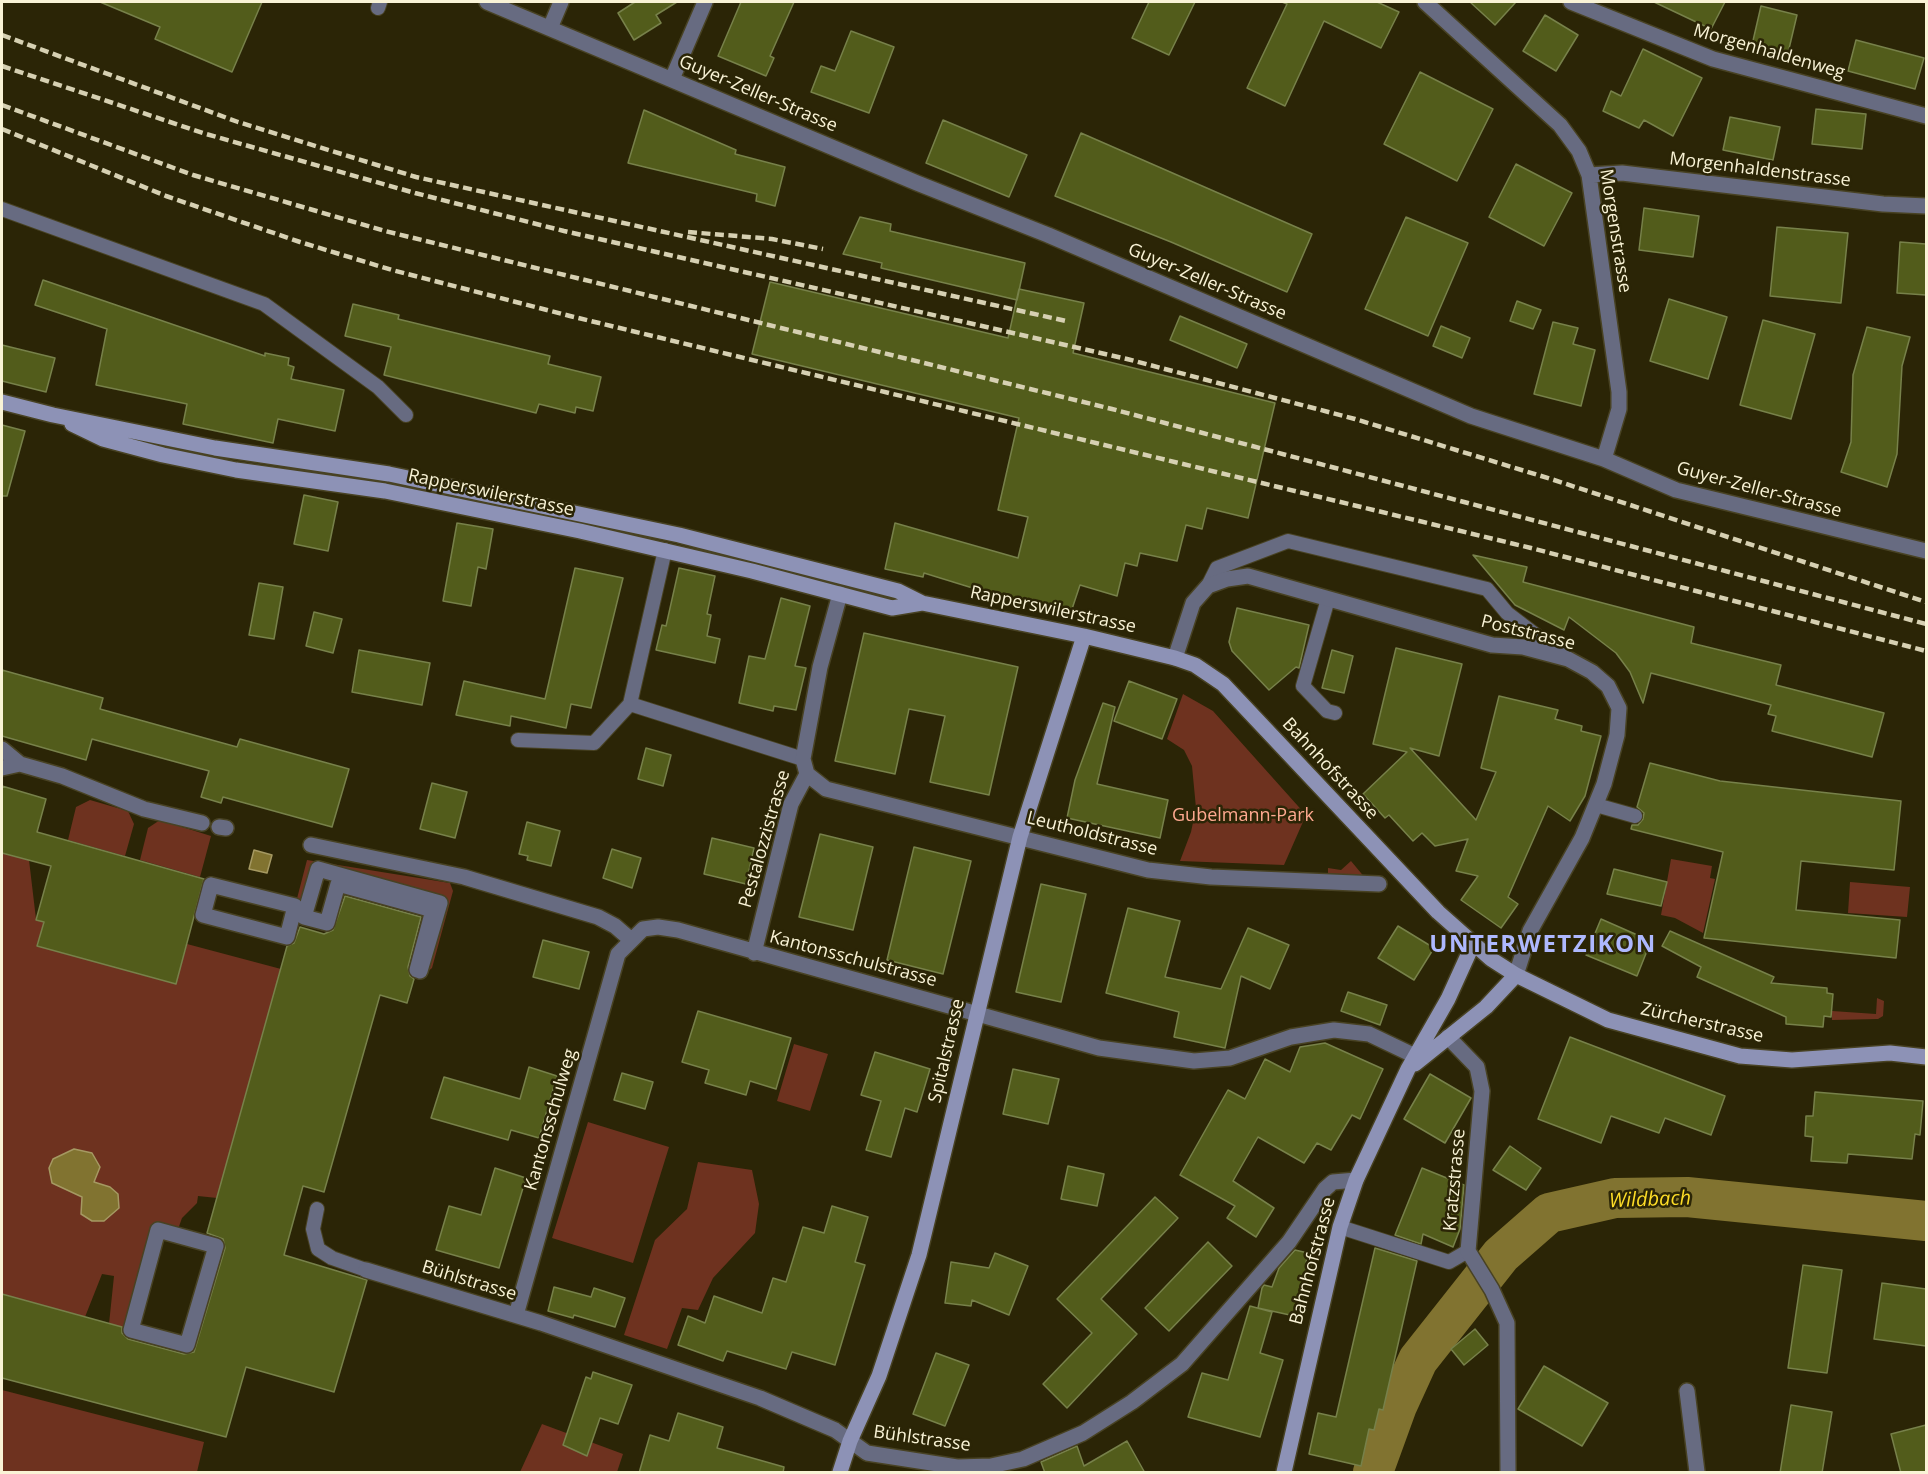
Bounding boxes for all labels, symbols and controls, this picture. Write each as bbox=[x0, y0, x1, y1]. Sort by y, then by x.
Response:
street label: Morgenhaldenweg bbox=[1691, 20, 1847, 84]
street label: Guyer-Zeller-Strasse bbox=[676, 51, 840, 137]
street label: Morgenhaldenstrasse bbox=[1668, 148, 1852, 192]
street label: Morgenstrasse bbox=[1595, 168, 1635, 294]
street label: Guyer-Zeller-Strasse bbox=[1125, 239, 1289, 325]
street label: Guyer-Zeller-Strasse bbox=[1674, 458, 1844, 522]
street label: Rapperswilerstrasse bbox=[406, 465, 576, 521]
street label: Rapperswilerstrasse bbox=[968, 582, 1138, 638]
street label: Poststrasse bbox=[1479, 611, 1577, 655]
street label: Bahnhofstrasse bbox=[1277, 714, 1383, 824]
street label: Pestalozzistrasse bbox=[735, 768, 795, 910]
park label: Gubelmann-Park bbox=[1172, 805, 1314, 827]
street label: Leutholdstrasse bbox=[1024, 807, 1160, 861]
street label: Kantonsschulstrasse bbox=[767, 926, 939, 992]
district label: UNTERWETZIKON bbox=[1429, 931, 1657, 959]
street label: Spitalstrasse bbox=[925, 997, 969, 1105]
street label: Zürcherstrasse bbox=[1638, 998, 1766, 1048]
street label: Kantonsschulweg bbox=[520, 1047, 582, 1193]
street label: Kratzstrasse bbox=[1440, 1128, 1470, 1232]
water label: Wildbach bbox=[1609, 1187, 1691, 1213]
street label: Bahnhofstrasse bbox=[1286, 1195, 1340, 1327]
street label: Bühlstrasse bbox=[419, 1256, 519, 1306]
street label: Bühlstrasse bbox=[872, 1421, 972, 1457]

